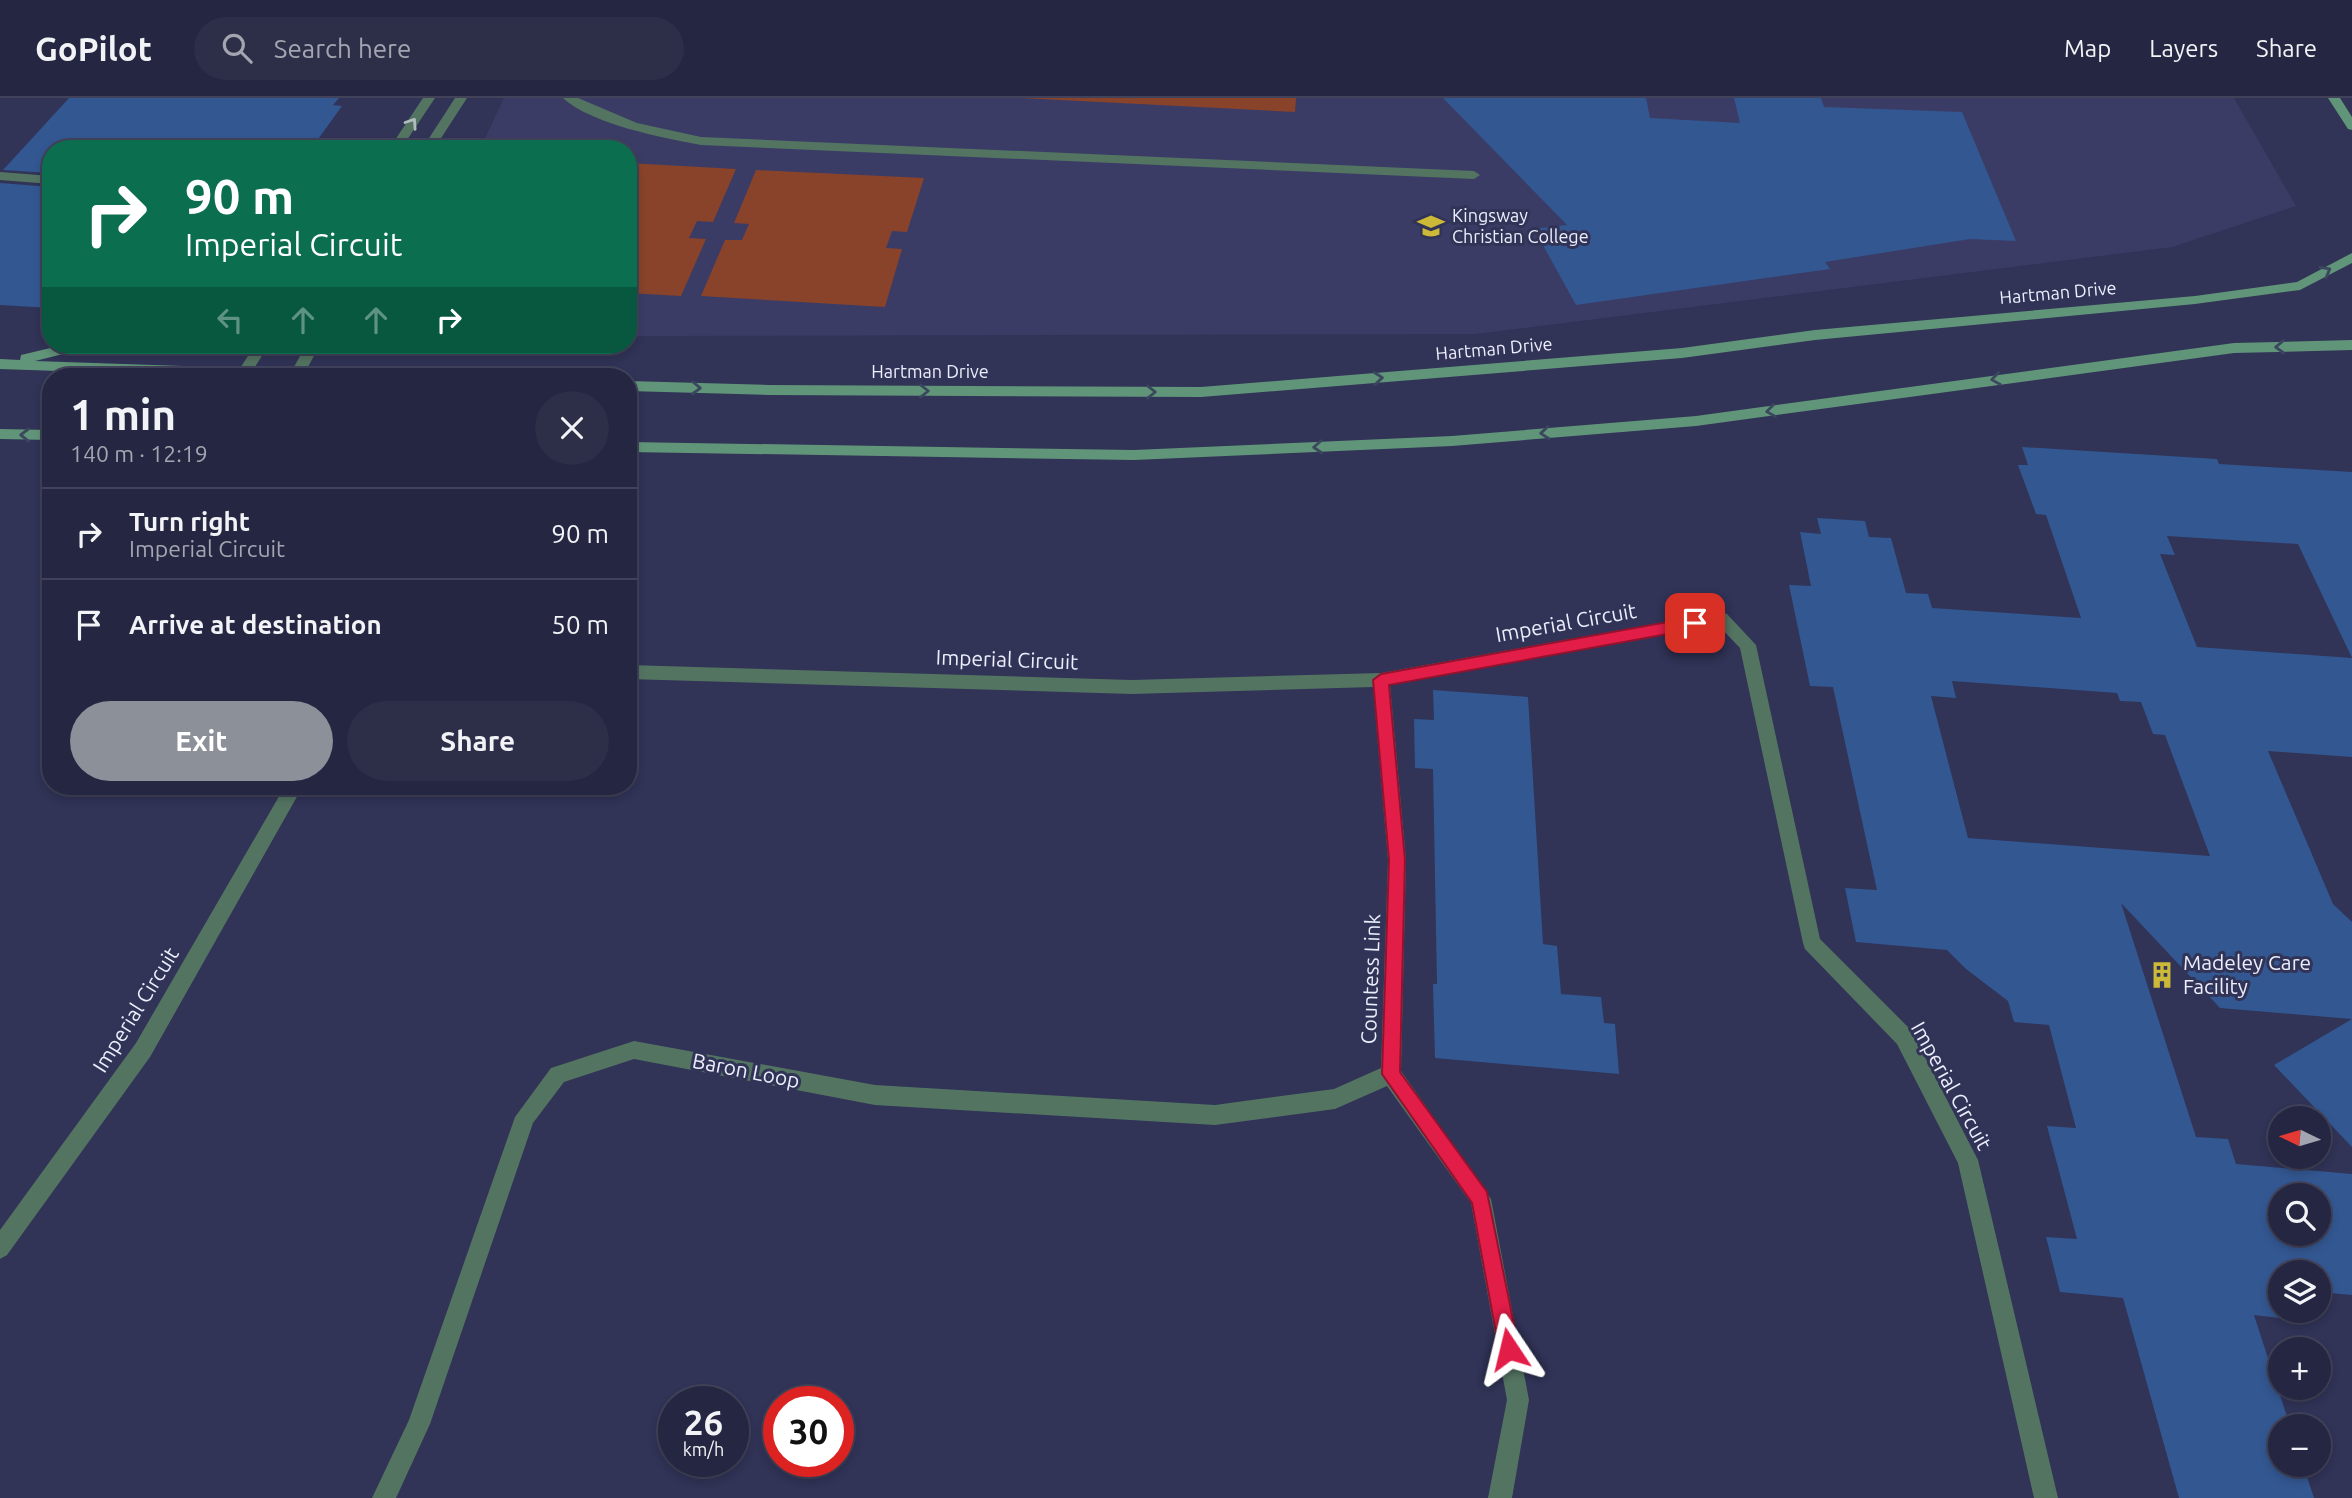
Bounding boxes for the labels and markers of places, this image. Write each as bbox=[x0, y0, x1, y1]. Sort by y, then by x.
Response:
place label: Kingsway Christian College bbox=[1452, 205, 1589, 246]
school or university icon: Kingsway Christian College bbox=[1416, 211, 1446, 241]
pin bbox=[1665, 593, 1725, 653]
place label: Madeley Care Facility bbox=[2183, 950, 2311, 998]
building icon: Madeley Care Facility bbox=[2147, 960, 2177, 990]

